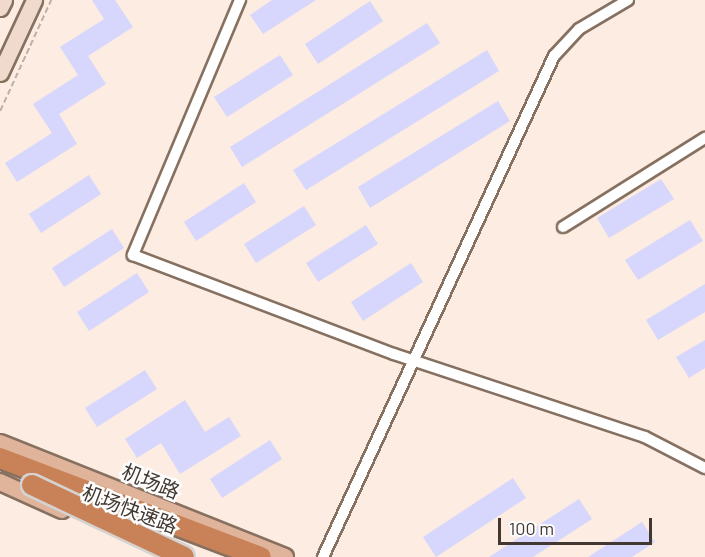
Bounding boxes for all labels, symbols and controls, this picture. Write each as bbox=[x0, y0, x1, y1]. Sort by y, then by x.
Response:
street label: 机场路 bbox=[119, 459, 183, 503]
street label: 机场快速路 bbox=[79, 480, 181, 538]
scale bar bbox=[501, 506, 656, 544]
text: 100 m bbox=[509, 517, 554, 539]

